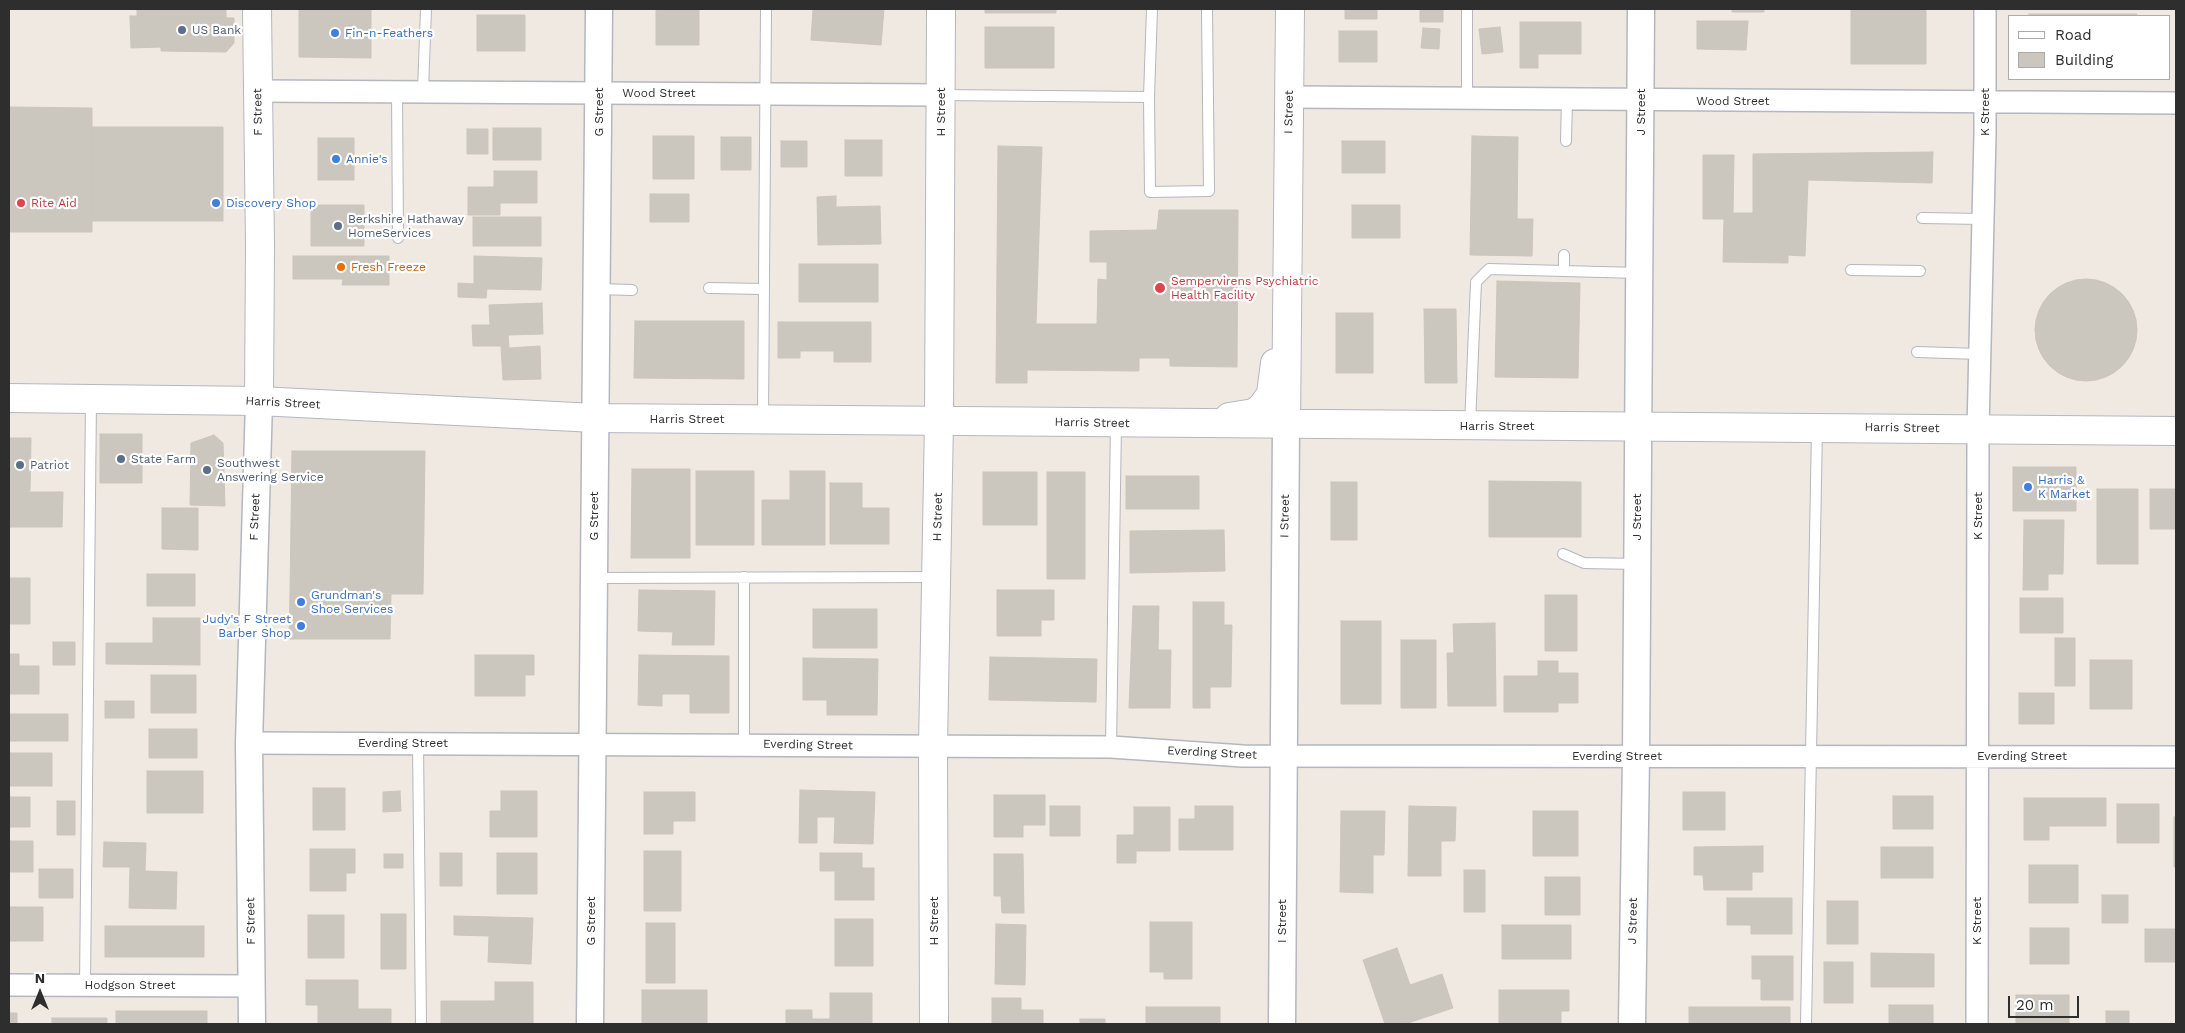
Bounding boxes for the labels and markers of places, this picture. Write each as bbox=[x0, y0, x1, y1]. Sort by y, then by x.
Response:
place label: US Bank bbox=[192, 23, 241, 37]
marker: US Bank bbox=[176, 24, 188, 36]
place label: Fin-n-Feathers bbox=[345, 26, 433, 40]
marker: Fin-n-Feathers bbox=[329, 27, 341, 39]
place label: Annie's bbox=[346, 152, 388, 166]
marker: Annie's bbox=[330, 153, 342, 165]
place label: Rite Aid bbox=[31, 196, 77, 210]
place label: Discovery Shop bbox=[226, 196, 316, 210]
marker: Rite Aid bbox=[15, 197, 27, 209]
marker: Discovery Shop bbox=[210, 197, 222, 209]
place label: Berkshire Hathaway HomeServices bbox=[348, 212, 464, 240]
marker: Berkshire Hathaway HomeServices bbox=[332, 220, 344, 232]
place label: Fresh Freeze bbox=[351, 260, 426, 274]
marker: Fresh Freeze bbox=[335, 261, 347, 273]
place label: Sempervirens Psychiatric Health Facility bbox=[1171, 274, 1319, 302]
marker: Sempervirens Psychiatric Health Facility bbox=[1153, 281, 1167, 295]
place label: State Farm bbox=[131, 452, 196, 466]
marker: State Farm bbox=[115, 453, 127, 465]
place label: Southwest Answering Service bbox=[217, 456, 324, 484]
place label: Patriot bbox=[30, 458, 69, 472]
marker: Patriot bbox=[14, 459, 26, 471]
marker: Southwest Answering Service bbox=[201, 464, 213, 476]
place label: Harris & K Market bbox=[2038, 473, 2090, 501]
marker: Harris & K Market bbox=[2022, 481, 2034, 493]
place label: Grundman's Shoe Services bbox=[311, 588, 393, 616]
marker: Grundman's Shoe Services bbox=[295, 596, 307, 608]
place label: Judy's F Street Barber Shop bbox=[203, 612, 291, 640]
marker: Judy's F Street Barber Shop bbox=[295, 620, 307, 632]

